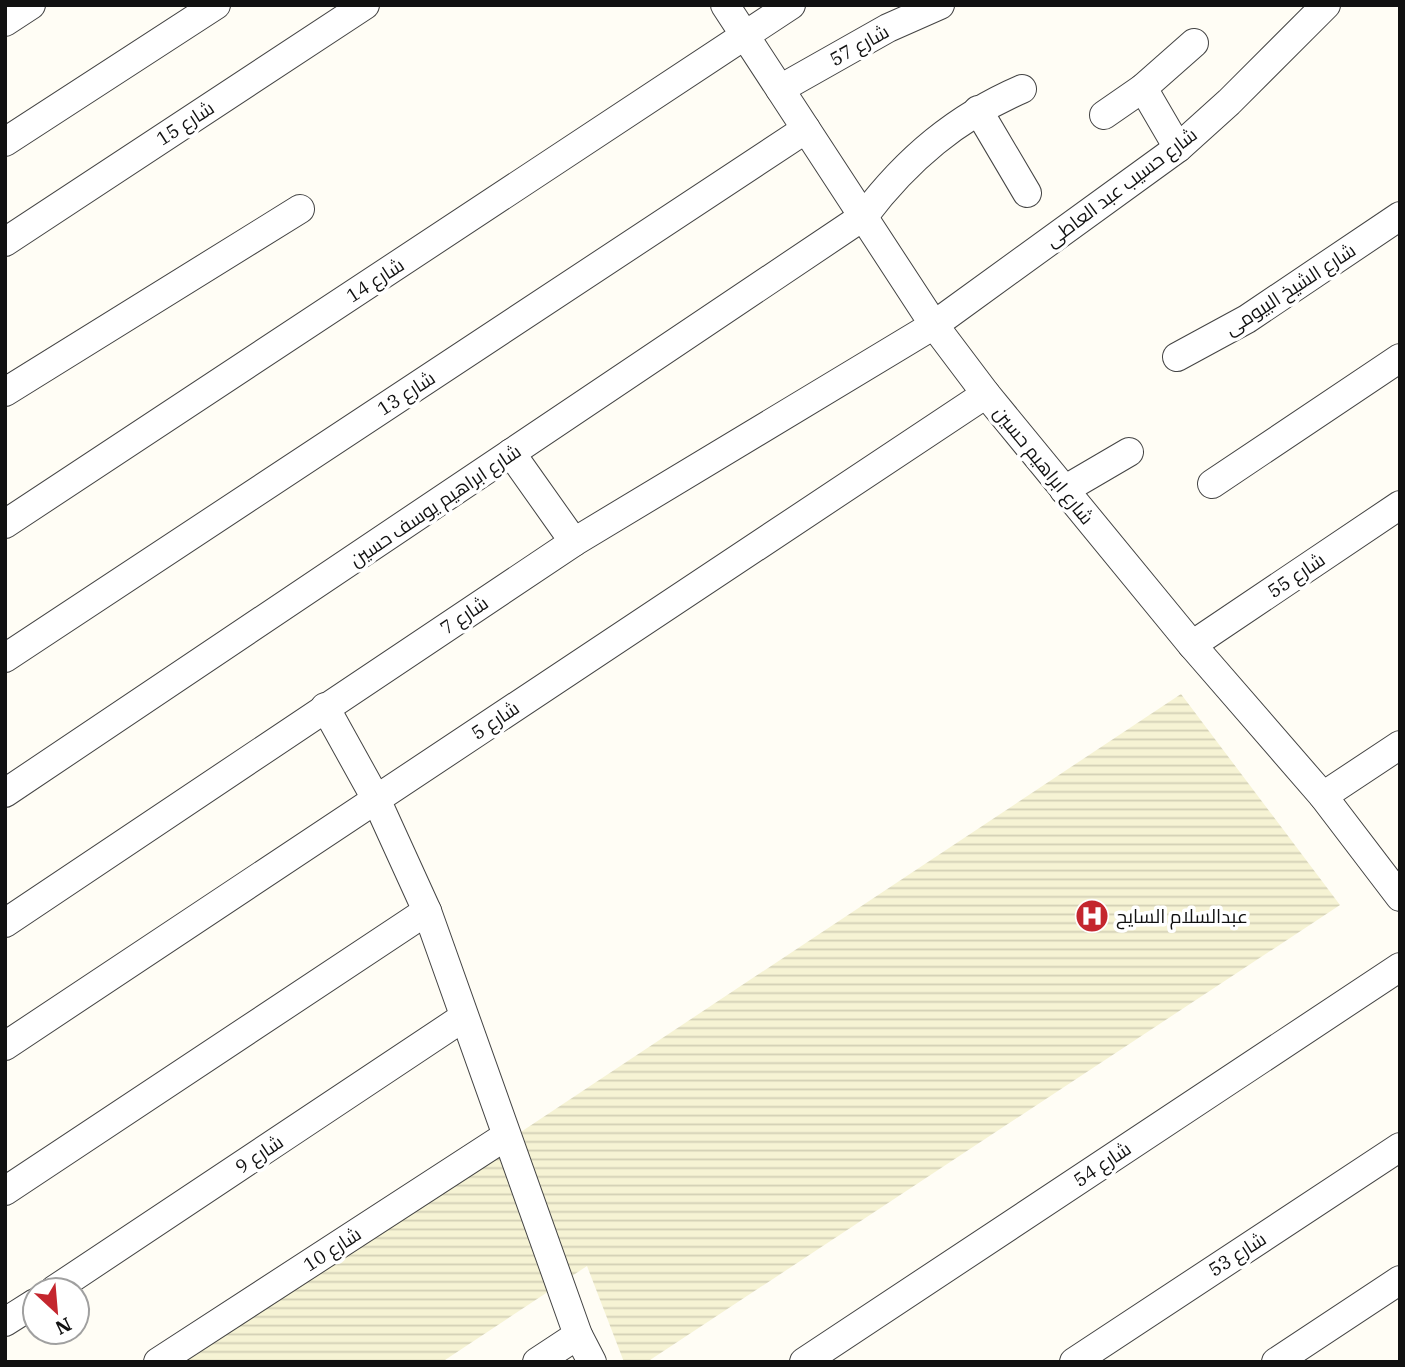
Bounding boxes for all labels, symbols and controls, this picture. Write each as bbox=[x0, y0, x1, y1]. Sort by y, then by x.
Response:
street label: شارع 57 bbox=[825, 19, 894, 73]
street label: شارع 15 bbox=[152, 95, 219, 152]
street label: شارع حسيب عبد العاطى bbox=[1040, 122, 1203, 254]
street label: شارع الشيخ البيومى bbox=[1220, 238, 1361, 342]
street label: شارع 14 bbox=[342, 252, 409, 309]
street label: شارع 13 bbox=[373, 365, 440, 422]
street label: شارع ابراهيم حسين bbox=[987, 401, 1099, 530]
street label: شارع ابراهيم يوسف حسين bbox=[345, 439, 526, 573]
street label: شارع 55 bbox=[1263, 547, 1330, 605]
street label: شارع 7 bbox=[435, 590, 494, 641]
street label: شارع 5 bbox=[466, 695, 525, 746]
hospital icon: عبدالسلام السايح bbox=[1073, 897, 1111, 935]
place label: عبدالسلام السايح bbox=[1116, 904, 1248, 930]
street label: شارع 9 bbox=[230, 1129, 289, 1180]
street label: شارع 54 bbox=[1069, 1136, 1136, 1194]
street label: شارع 10 bbox=[299, 1221, 366, 1278]
street label: شارع 53 bbox=[1204, 1226, 1271, 1283]
north arrow bbox=[21, 1276, 91, 1346]
text: N bbox=[51, 1312, 75, 1340]

